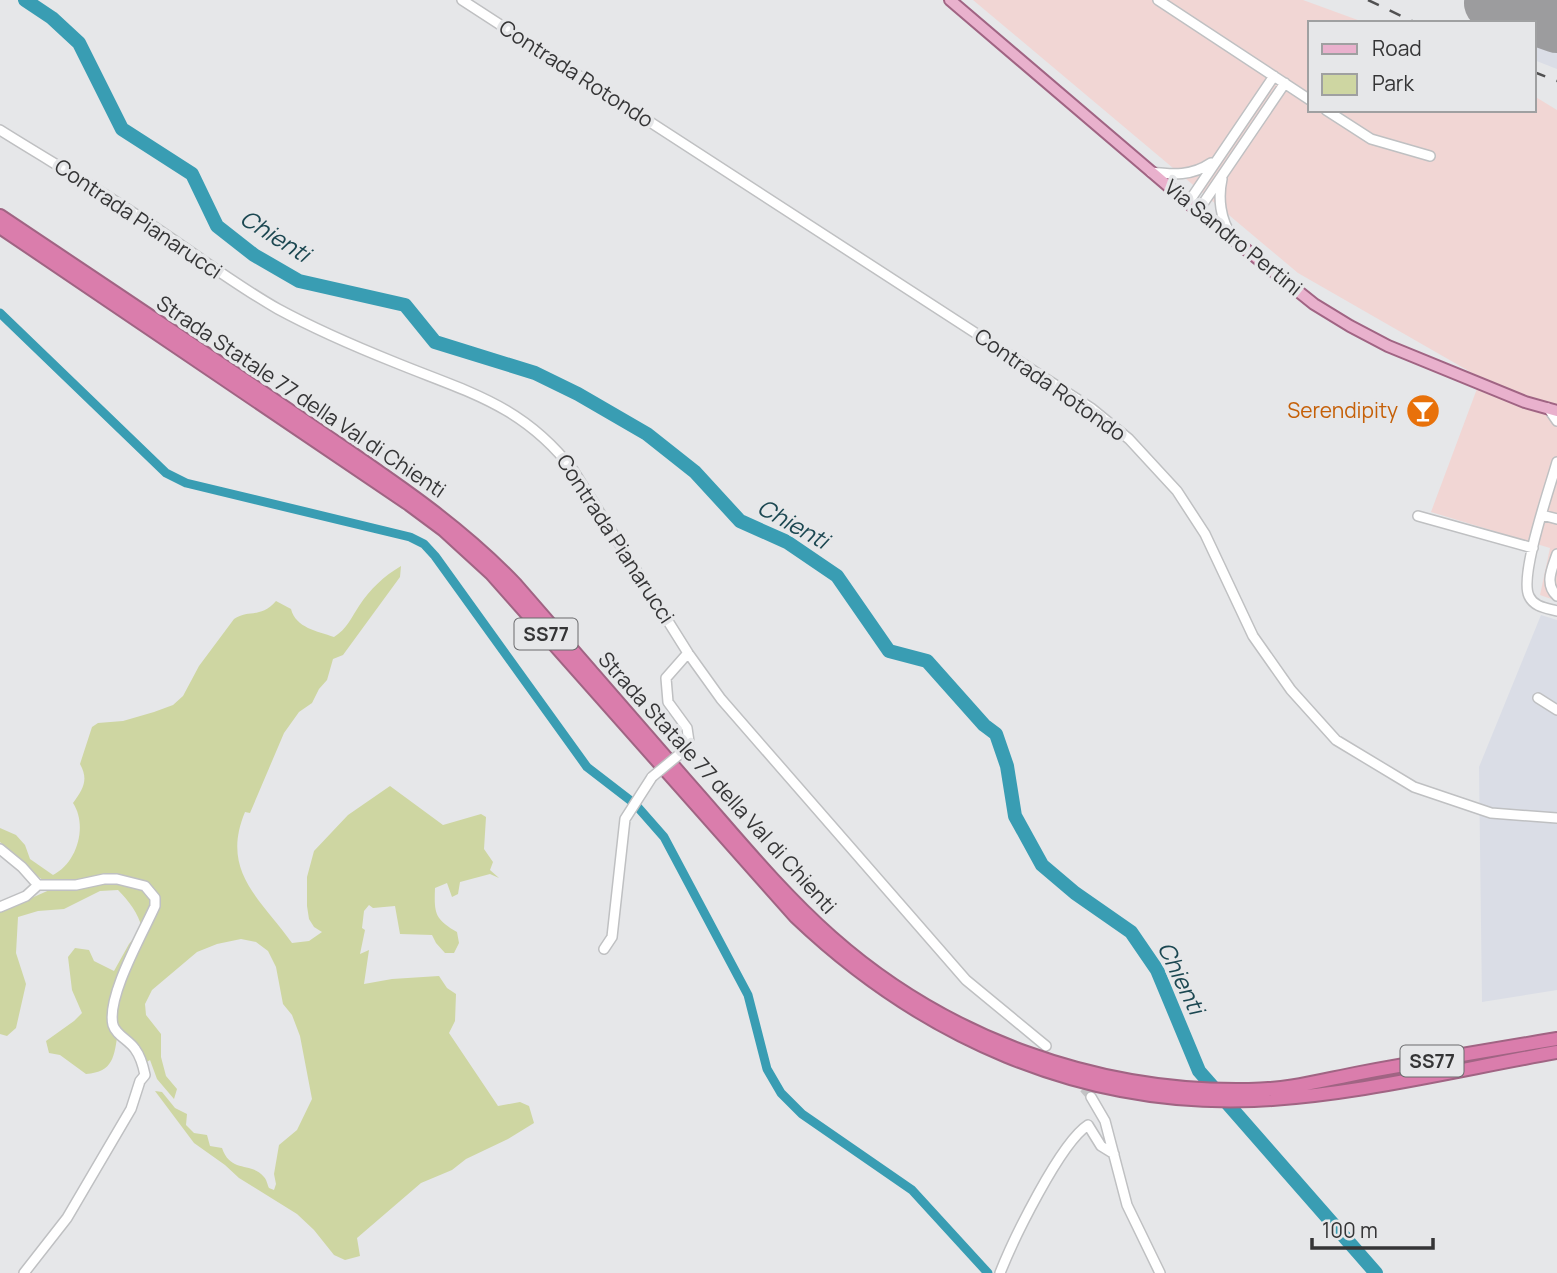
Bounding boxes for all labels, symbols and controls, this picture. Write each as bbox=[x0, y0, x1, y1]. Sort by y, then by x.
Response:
street label: Contrada Rotondo bbox=[494, 13, 659, 134]
legend bbox=[1308, 21, 1536, 112]
text: Road bbox=[1372, 34, 1422, 62]
text: Park bbox=[1372, 69, 1414, 97]
street label: Contrada Pianarucci bbox=[49, 152, 228, 285]
street label: Via Sandro Pertini bbox=[1159, 173, 1308, 301]
water label: Chienti bbox=[234, 201, 319, 270]
street label: Strada Statale 77 della Val di Chienti bbox=[151, 289, 452, 504]
street label: Contrada Rotondo bbox=[969, 321, 1132, 447]
bar icon: Serendipity bbox=[1404, 392, 1442, 430]
place label: Serendipity bbox=[1287, 396, 1398, 424]
street label: Contrada Pianarucci bbox=[551, 448, 681, 628]
water label: Chienti bbox=[752, 491, 837, 557]
road number: SS77 bbox=[514, 618, 578, 650]
street label: Strada Statale 77 della Val di Chienti bbox=[592, 645, 843, 919]
water label: Chienti bbox=[1151, 936, 1214, 1021]
road number: SS77 bbox=[1400, 1046, 1464, 1077]
scale bar bbox=[1312, 1206, 1433, 1250]
text: 100 m bbox=[1322, 1216, 1378, 1244]

